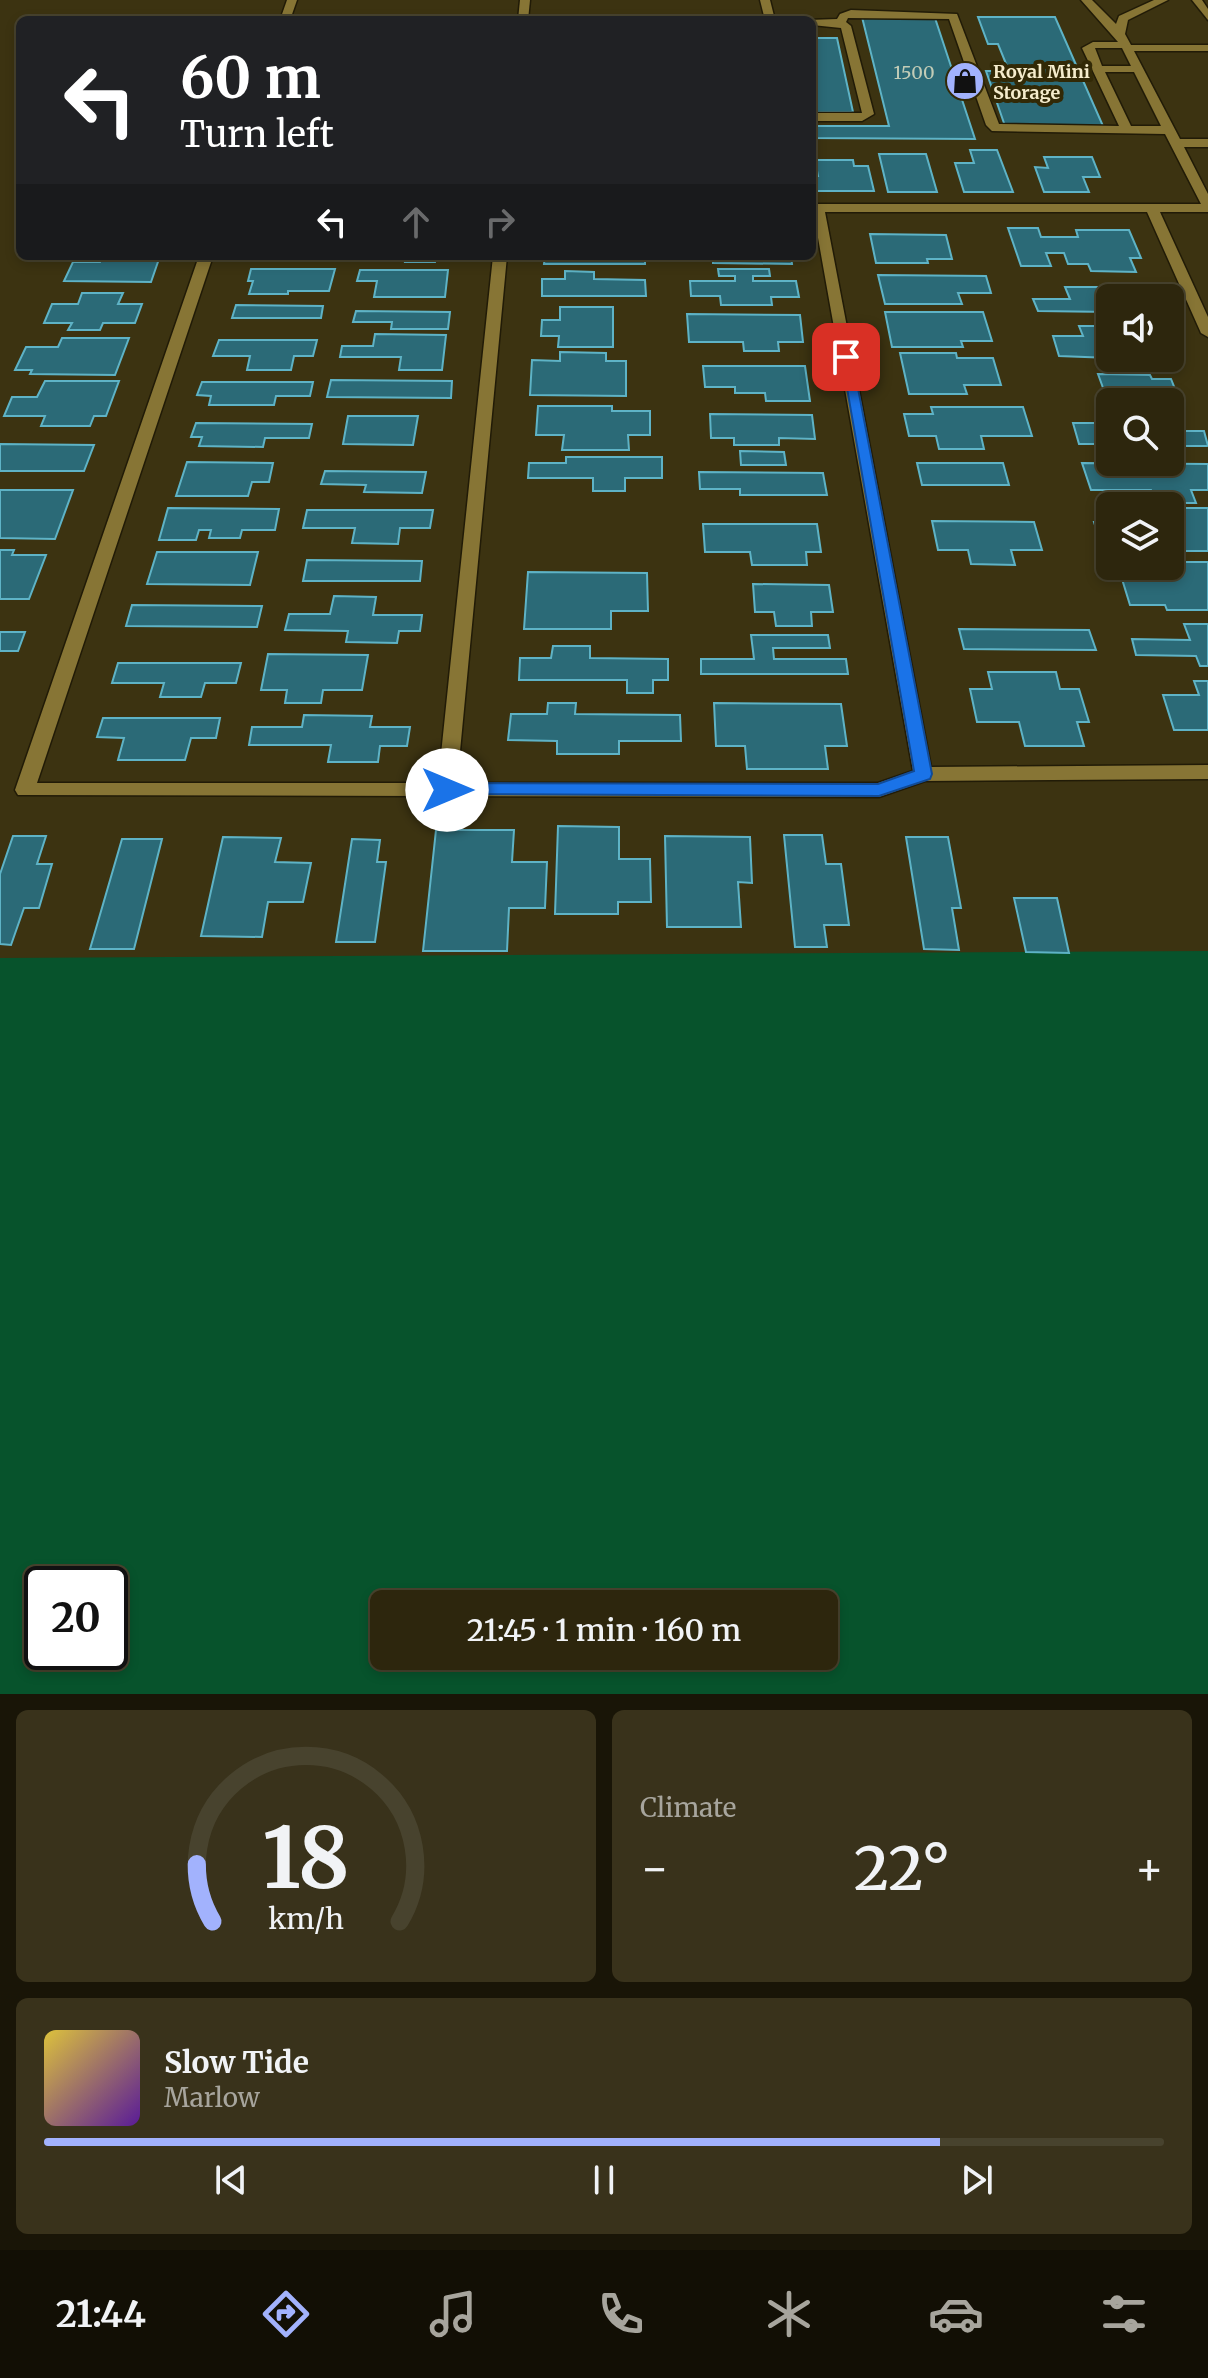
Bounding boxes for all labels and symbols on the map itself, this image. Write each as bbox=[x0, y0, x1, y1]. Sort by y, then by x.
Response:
shop icon: Royal Mini Storage bbox=[944, 60, 986, 102]
place label: Royal Mini Storage bbox=[993, 60, 1090, 104]
house number: 1500 bbox=[893, 61, 935, 84]
pin bbox=[812, 323, 880, 391]
position arrow bbox=[405, 748, 489, 832]
speed limit sign: 20 bbox=[24, 1566, 128, 1670]

